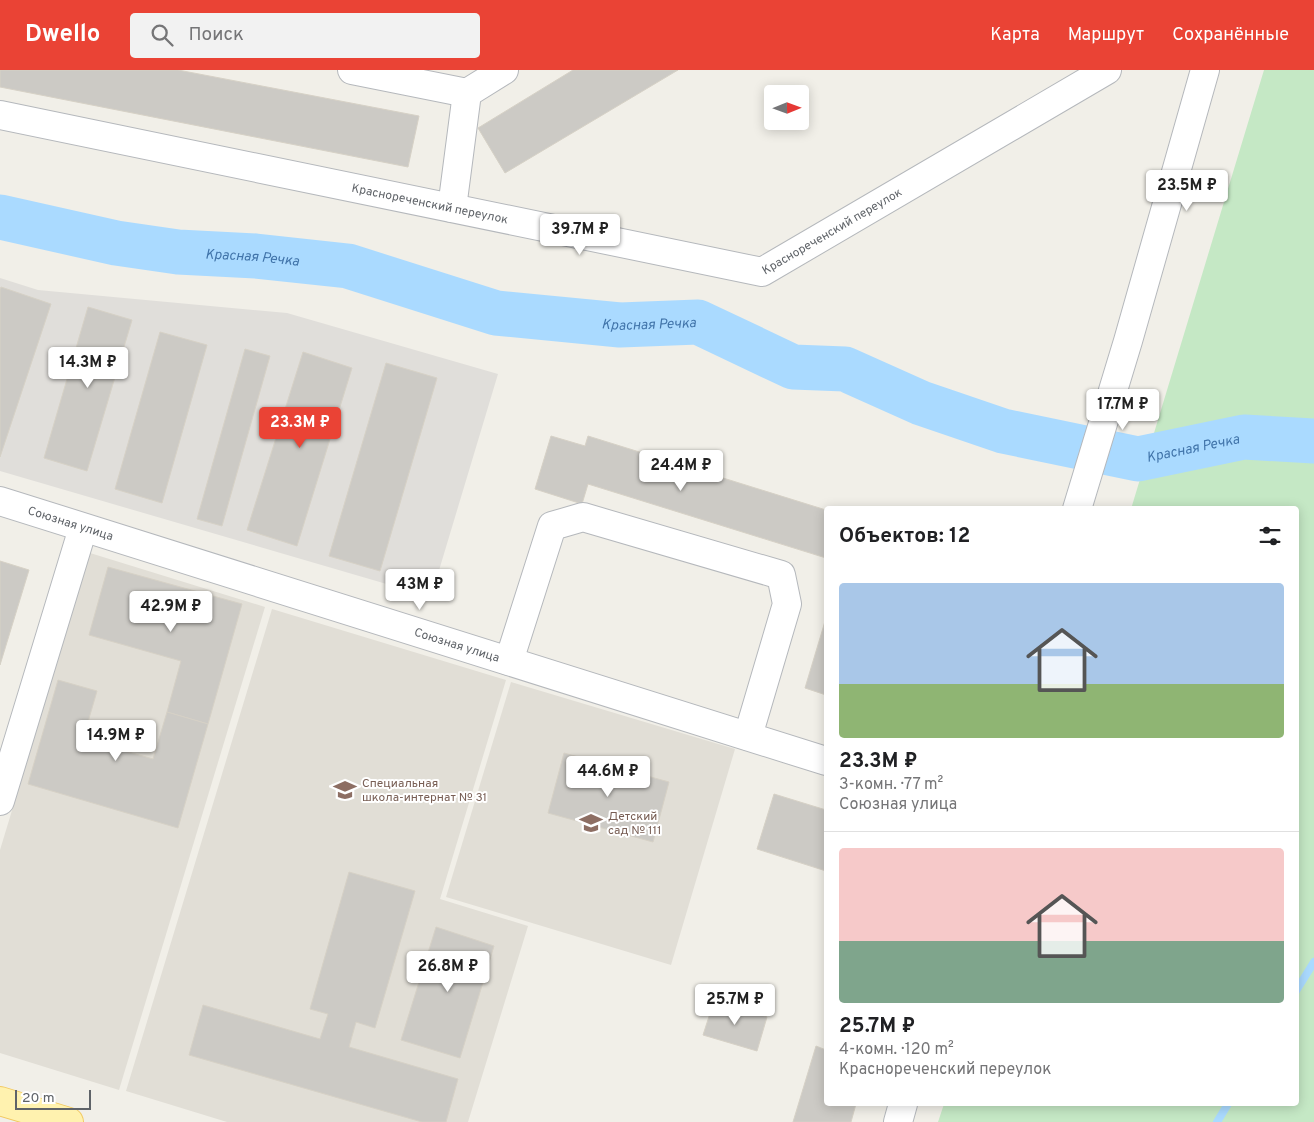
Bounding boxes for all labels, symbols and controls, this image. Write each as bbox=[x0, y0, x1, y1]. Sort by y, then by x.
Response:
search box bbox=[130, 13, 480, 58]
text: Dwello bbox=[25, 20, 100, 50]
icon: search bbox=[148, 21, 176, 49]
text: Поиск bbox=[188, 23, 244, 47]
text: Карта bbox=[990, 24, 1040, 47]
text: Маршрут bbox=[1068, 24, 1144, 47]
text: Сохранённые bbox=[1172, 24, 1289, 47]
north arrow bbox=[764, 85, 809, 130]
map controls bbox=[764, 85, 809, 130]
pin: 23.5M ₽ bbox=[1141, 170, 1233, 212]
text: 23.5M ₽ bbox=[1157, 176, 1217, 196]
street label: Краснореченский переулок bbox=[350, 181, 510, 229]
street label: Краснореченский переулок bbox=[760, 185, 905, 279]
pin: 39.7M ₽ bbox=[534, 214, 626, 256]
text: 39.7M ₽ bbox=[551, 220, 609, 240]
water label: Красная Речка bbox=[205, 246, 301, 271]
water label: Красная Речка bbox=[601, 315, 697, 335]
pin: 14.3M ₽ bbox=[42, 346, 134, 389]
text: 14.3M ₽ bbox=[59, 353, 117, 373]
pin: 17.7M ₽ bbox=[1077, 388, 1169, 431]
text: 17.7M ₽ bbox=[1097, 395, 1149, 415]
pin: 23.3M ₽ bbox=[254, 406, 346, 449]
text: 23.3M ₽ bbox=[270, 413, 330, 433]
water label: Красная Речка bbox=[1145, 431, 1242, 467]
pin: 24.4M ₽ bbox=[635, 450, 727, 492]
text: 24.4M ₽ bbox=[650, 456, 712, 476]
street label: Союзная улица bbox=[26, 503, 115, 545]
icon: filters bbox=[1256, 522, 1284, 550]
text: Объектов: 12 bbox=[839, 523, 970, 550]
pin: 43M ₽ bbox=[385, 568, 455, 611]
text: 43M ₽ bbox=[396, 575, 444, 595]
pin: 42.9M ₽ bbox=[125, 590, 217, 633]
text: 42.9M ₽ bbox=[140, 597, 202, 617]
icon: home bbox=[1017, 615, 1107, 705]
street label: Союзная улица bbox=[412, 625, 501, 667]
pin: 14.9M ₽ bbox=[70, 720, 162, 762]
text: 14.9M ₽ bbox=[87, 726, 145, 746]
text: 23.3M ₽ bbox=[839, 748, 918, 775]
pin: 44.6M ₽ bbox=[562, 756, 654, 798]
text: 44.6M ₽ bbox=[577, 762, 639, 782]
text: 3-комн. · 77 m² bbox=[839, 775, 943, 795]
place label: Специальная школа-интернат № 31 bbox=[362, 776, 487, 806]
school or university icon: Специальная школа-интернат № 31 bbox=[332, 777, 358, 803]
text: Союзная улица bbox=[839, 795, 957, 815]
place label: Детский сад № 111 bbox=[608, 809, 662, 839]
school or university icon: Детский сад № 111 bbox=[578, 810, 604, 836]
icon: home bbox=[1017, 881, 1107, 971]
pin: 26.8M ₽ bbox=[402, 950, 494, 993]
text: 26.8M ₽ bbox=[418, 957, 478, 977]
pin: 25.7M ₽ bbox=[689, 984, 781, 1026]
text: 25.7M ₽ bbox=[706, 990, 764, 1010]
text: 25.7M ₽ bbox=[839, 1013, 915, 1040]
text: 4-комн. · 120 m² bbox=[839, 1040, 954, 1060]
text: Краснореченский переулок bbox=[839, 1060, 1051, 1080]
scale bar bbox=[15, 1087, 91, 1110]
text: 20 m bbox=[22, 1090, 55, 1107]

